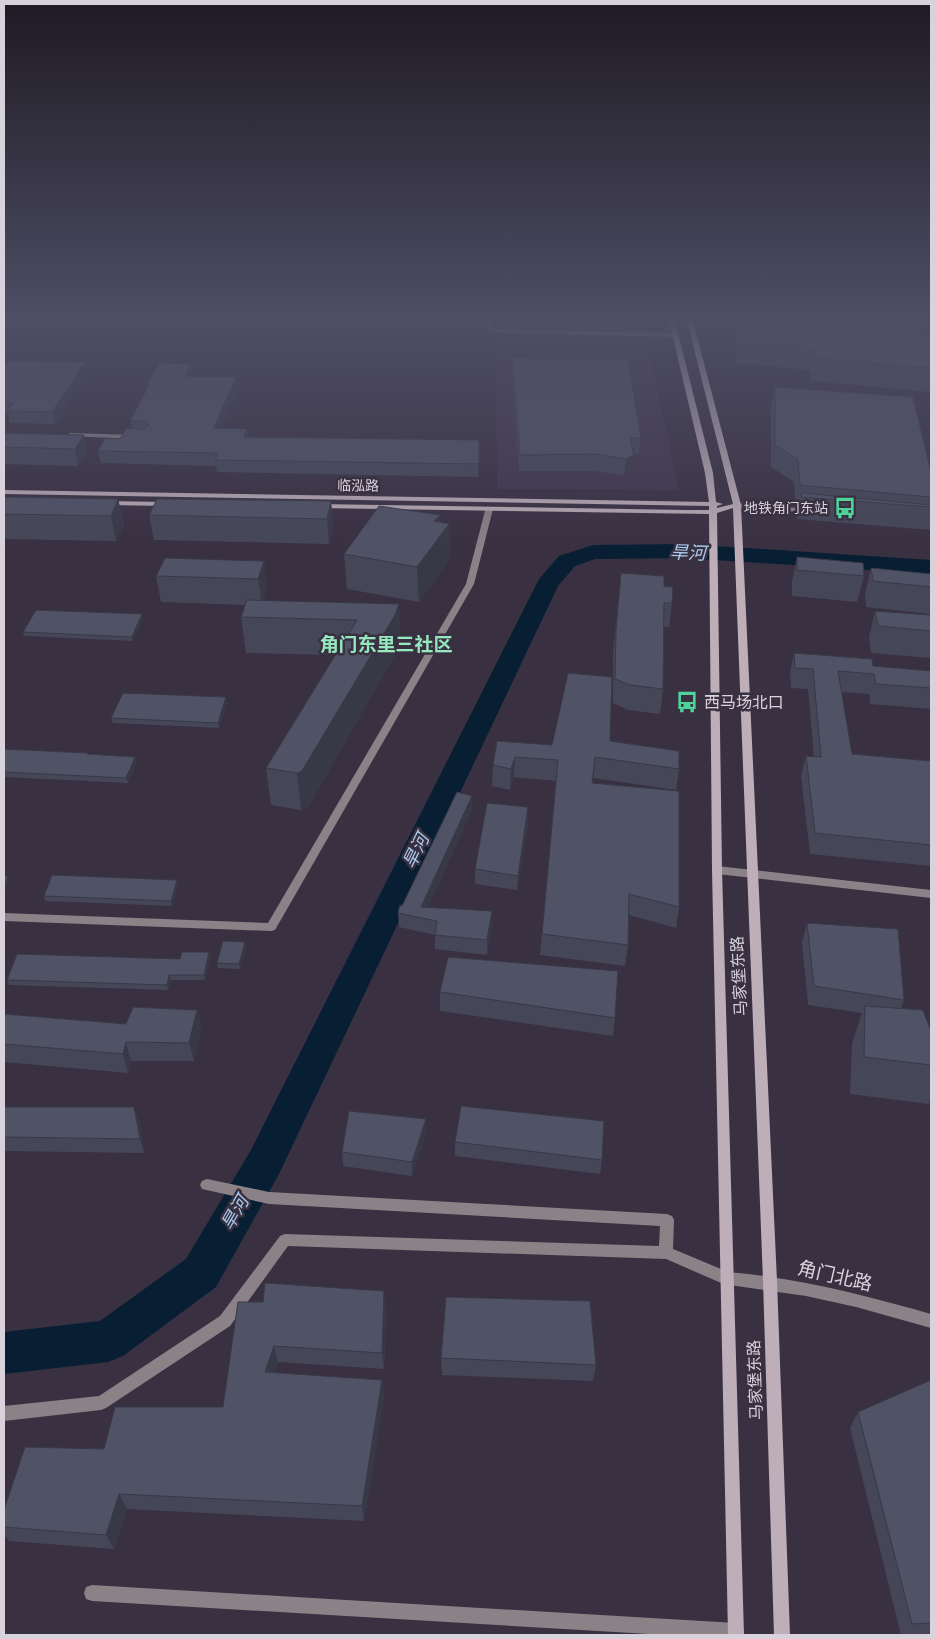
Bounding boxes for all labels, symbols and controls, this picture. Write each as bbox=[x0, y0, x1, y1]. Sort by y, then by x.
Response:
street label: 临泓路 bbox=[337, 477, 379, 495]
bus stop icon: 地铁角门东站 bbox=[832, 495, 858, 521]
place label: 地铁角门东站 bbox=[744, 500, 828, 517]
water label: 旱河 bbox=[670, 541, 709, 565]
district label: 角门东里三社区 bbox=[319, 633, 453, 656]
bus stop icon: 西马场北口 bbox=[674, 689, 700, 715]
place label: 西马场北口 bbox=[704, 693, 784, 712]
water label: 旱河 bbox=[398, 827, 435, 872]
street label: 马家堡东路 bbox=[727, 936, 751, 1016]
water label: 旱河 bbox=[216, 1189, 255, 1234]
street label: 角门北路 bbox=[795, 1256, 875, 1296]
street label: 马家堡东路 bbox=[744, 1340, 766, 1420]

